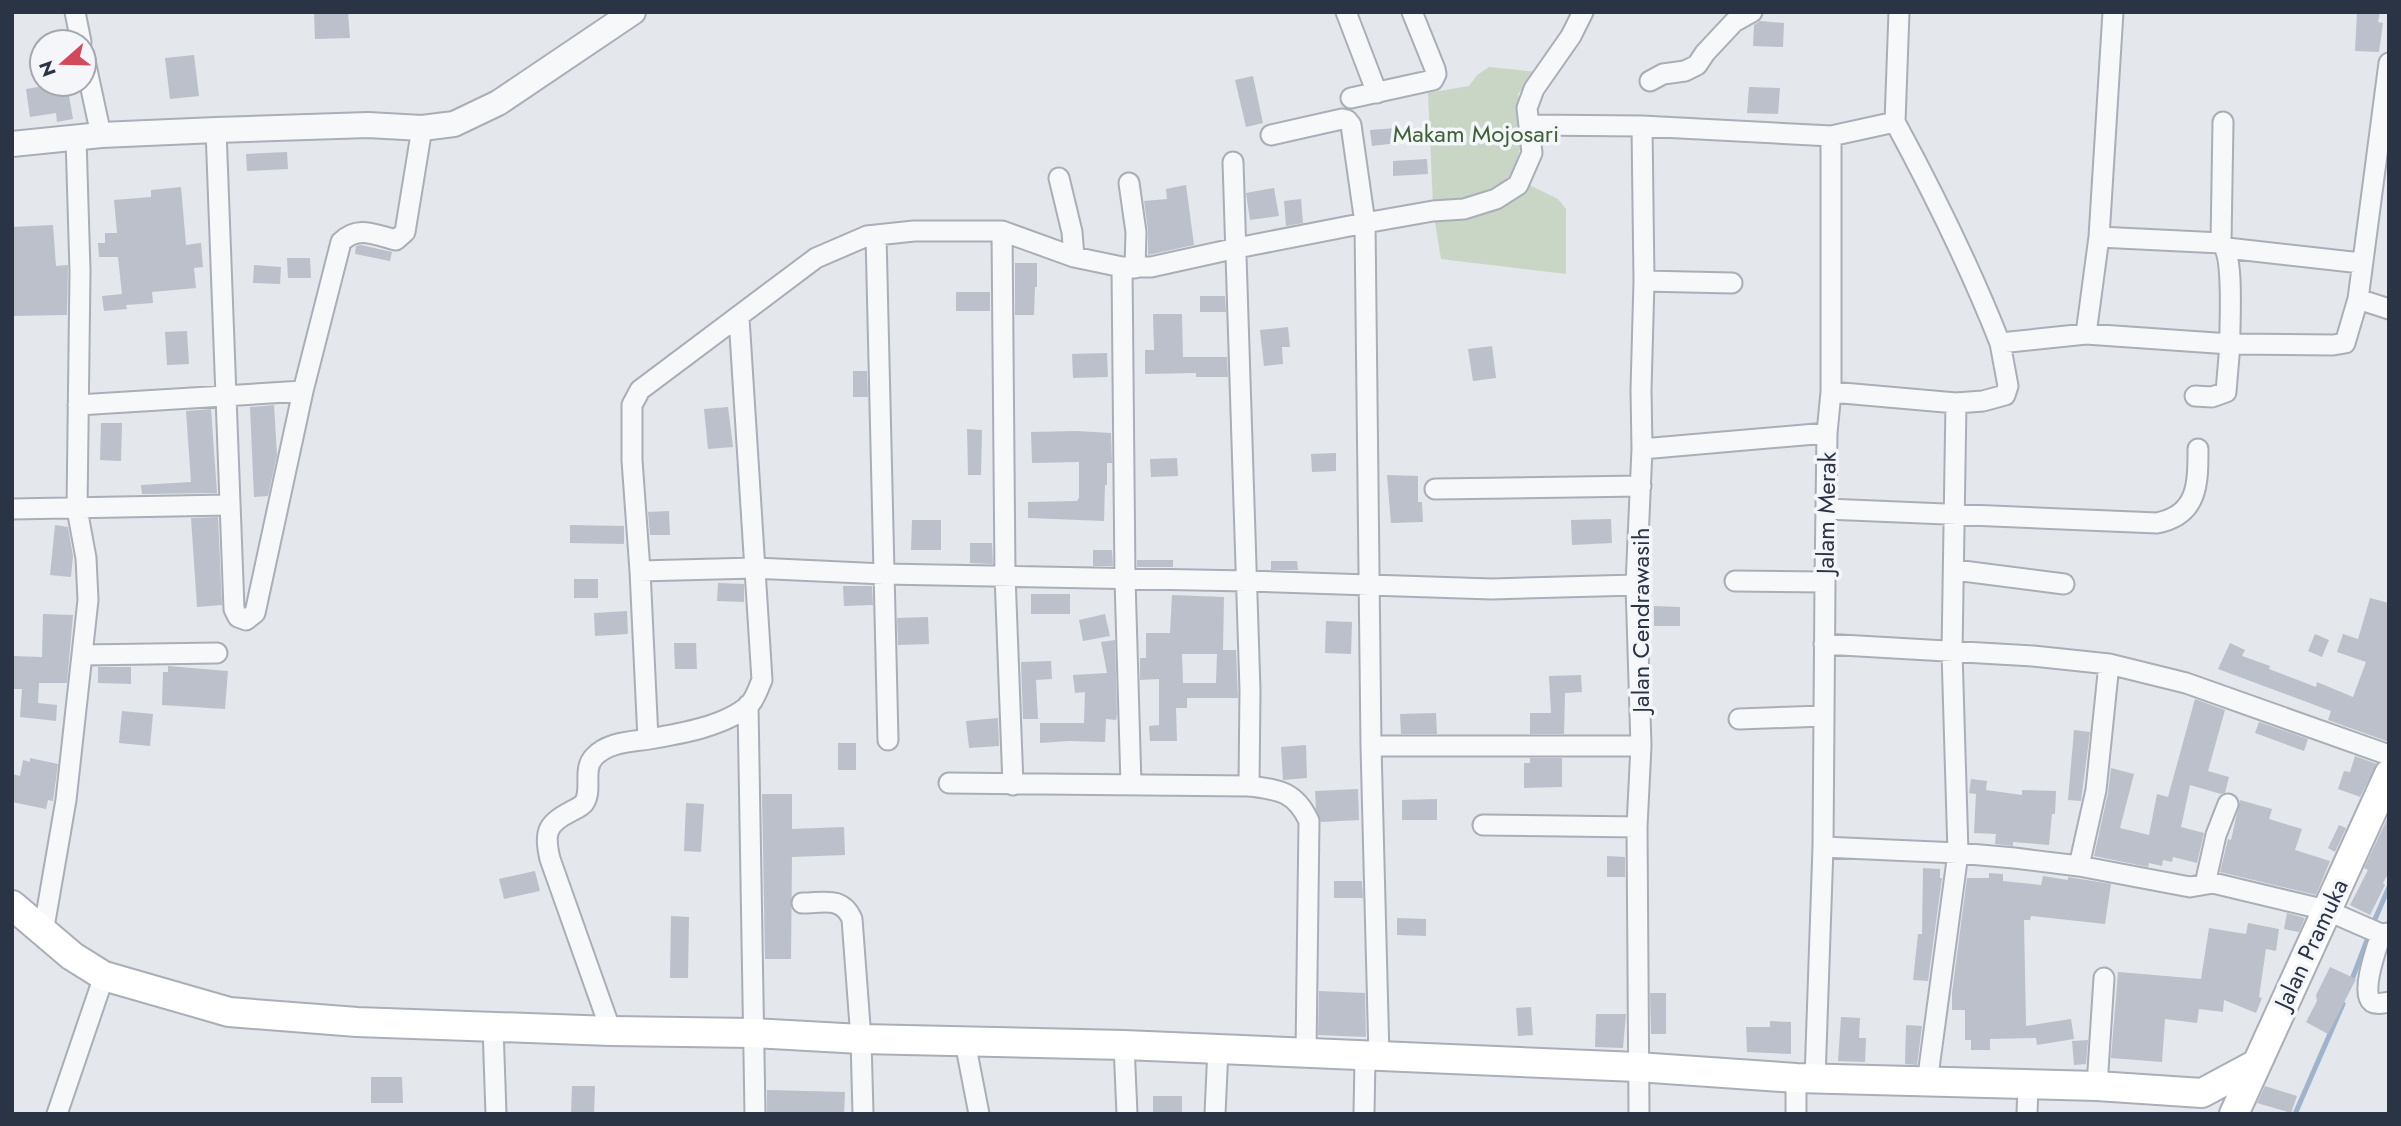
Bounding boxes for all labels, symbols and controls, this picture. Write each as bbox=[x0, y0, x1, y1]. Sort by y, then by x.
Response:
north arrow bbox=[28, 28, 98, 98]
text: N bbox=[32, 57, 63, 80]
park label: Makam Mojosari bbox=[1393, 116, 1559, 151]
street label: Jalam Merak bbox=[1807, 451, 1845, 578]
street label: Jalan Cendrawasih bbox=[1623, 527, 1658, 716]
street label: Jalan Pramuka bbox=[2264, 873, 2356, 1018]

